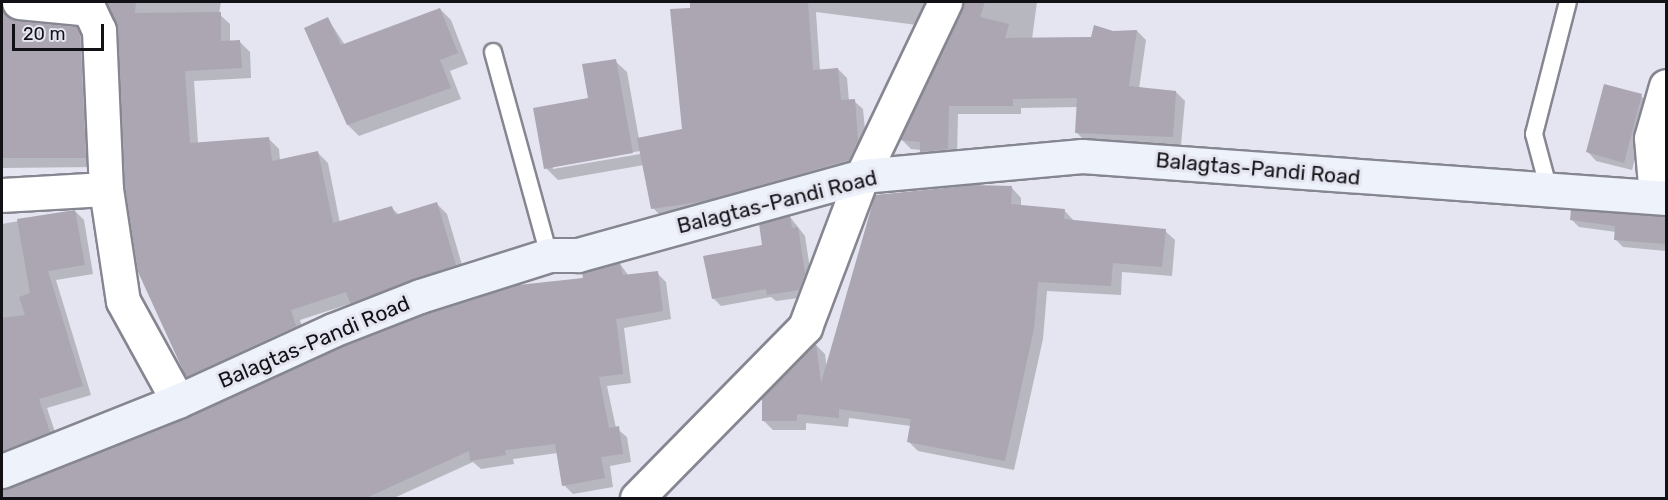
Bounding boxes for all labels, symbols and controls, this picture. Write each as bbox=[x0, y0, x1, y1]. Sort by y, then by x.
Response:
scale bar bbox=[15, 12, 106, 50]
text: 20 m bbox=[23, 23, 65, 45]
street label: Balagtas-Pandi Road bbox=[1155, 148, 1361, 190]
street label: Balagtas-Pandi Road bbox=[674, 165, 880, 239]
street label: Balagtas-Pandi Road bbox=[215, 290, 413, 394]

